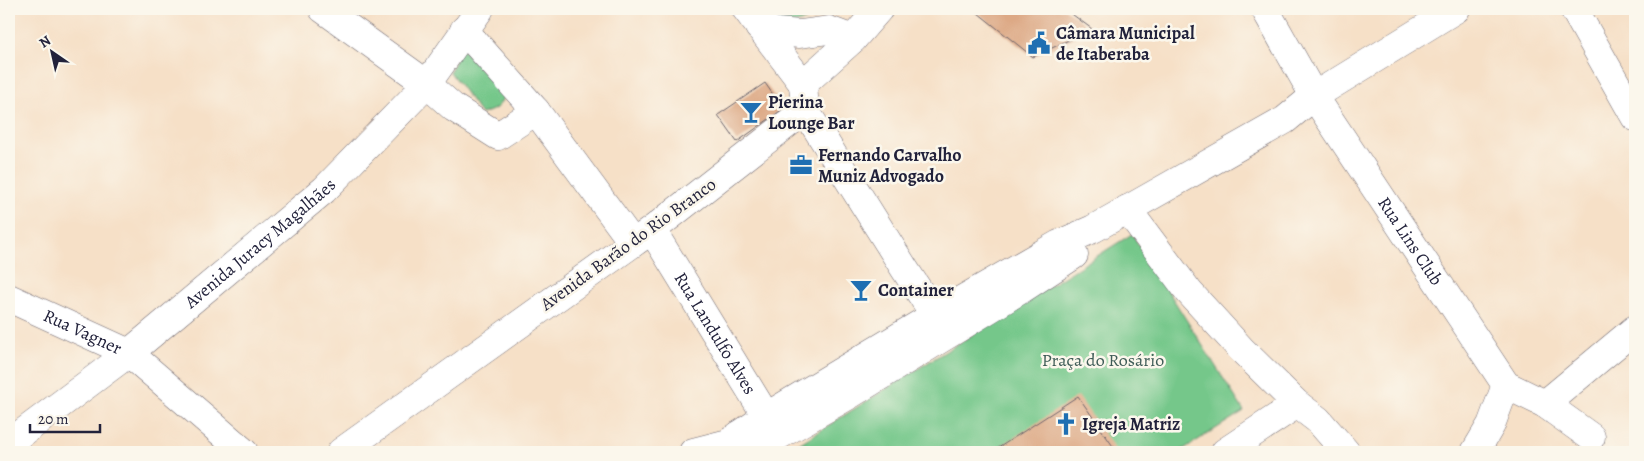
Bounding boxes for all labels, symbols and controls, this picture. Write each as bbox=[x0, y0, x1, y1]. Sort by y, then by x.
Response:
place label: Câmara Municipal de Itaberaba bbox=[1056, 21, 1195, 66]
north arrow bbox=[28, 28, 78, 78]
public building icon: Câmara Municipal de Itaberaba bbox=[1026, 30, 1052, 56]
text: N bbox=[35, 31, 55, 52]
place label: Pierina Lounge Bar bbox=[768, 90, 855, 135]
bar icon: Pierina Lounge Bar bbox=[738, 99, 764, 125]
place label: Fernando Carvalho Muniz Advogado bbox=[818, 143, 961, 188]
office icon: Fernando Carvalho Muniz Advogado bbox=[788, 152, 814, 178]
street label: Avenida Barão do Rio Branco bbox=[534, 172, 721, 317]
street label: Avenida Juracy Magalhães bbox=[179, 173, 341, 314]
street label: Rua Lins Club bbox=[1372, 192, 1449, 290]
street label: Rua Landulfo Alves bbox=[669, 268, 762, 399]
bar icon: Container bbox=[848, 277, 874, 303]
place label: Container bbox=[878, 278, 955, 302]
street label: Rua Vagner bbox=[39, 303, 126, 360]
park label: Praça do Rosário bbox=[1042, 348, 1164, 372]
scale bar bbox=[30, 401, 100, 433]
text: 20 m bbox=[38, 409, 69, 429]
church icon: Igreja Matriz bbox=[1053, 411, 1079, 437]
place label: Igreja Matriz bbox=[1082, 412, 1180, 436]

